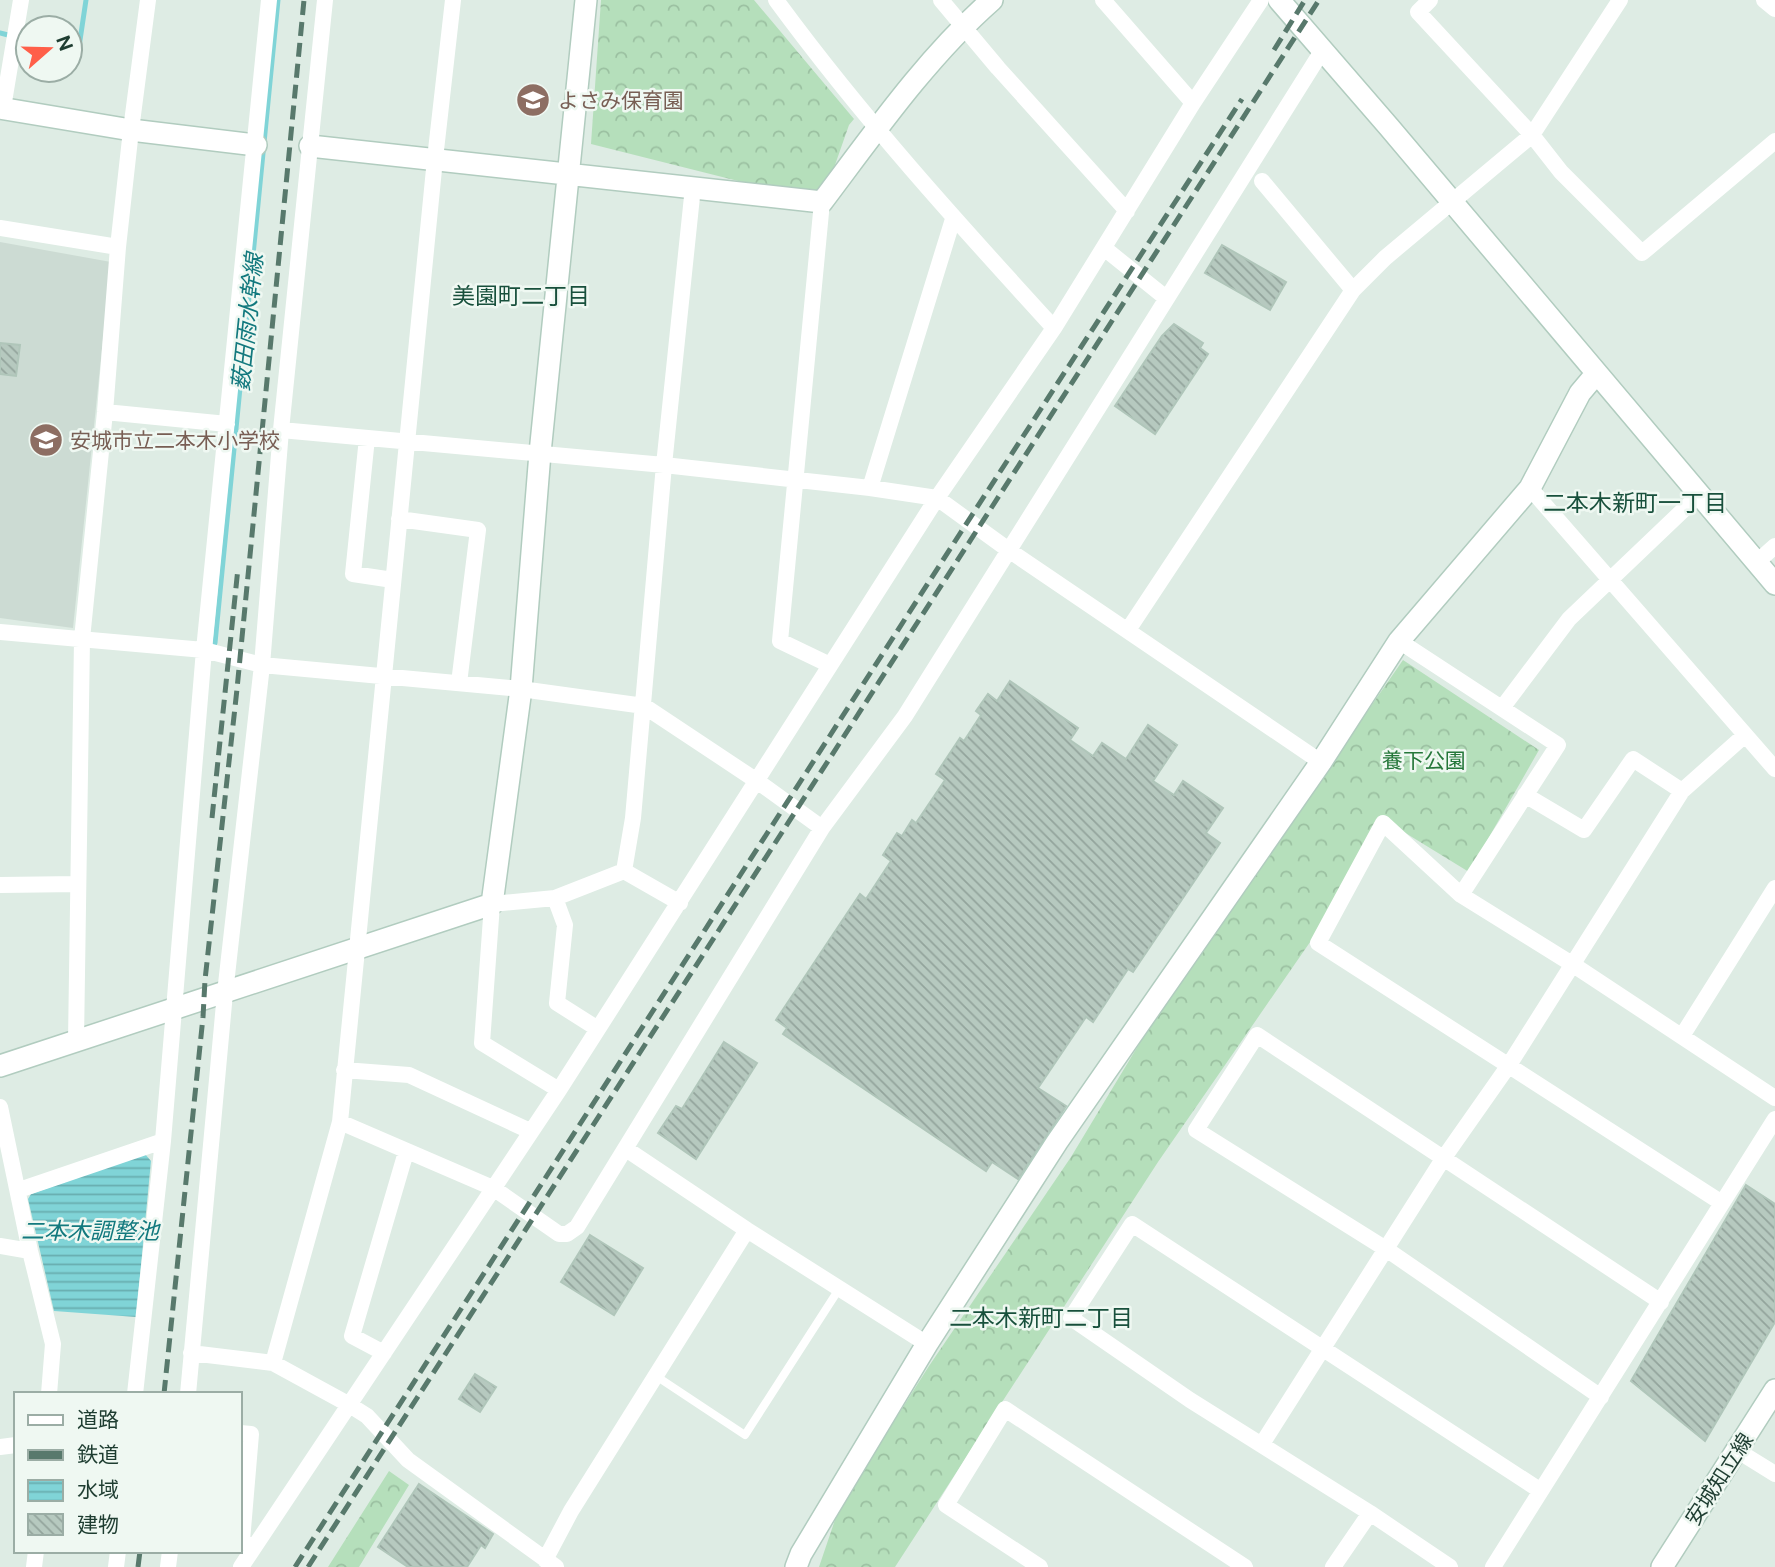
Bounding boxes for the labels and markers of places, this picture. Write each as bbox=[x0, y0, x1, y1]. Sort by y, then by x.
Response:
school or university icon: よさみ保育園 bbox=[514, 81, 552, 119]
place label: よさみ保育園 bbox=[558, 88, 684, 113]
school or university icon: 安城市立二本木小学校 bbox=[27, 421, 65, 459]
place label: 安城市立二本木小学校 bbox=[70, 428, 280, 453]

